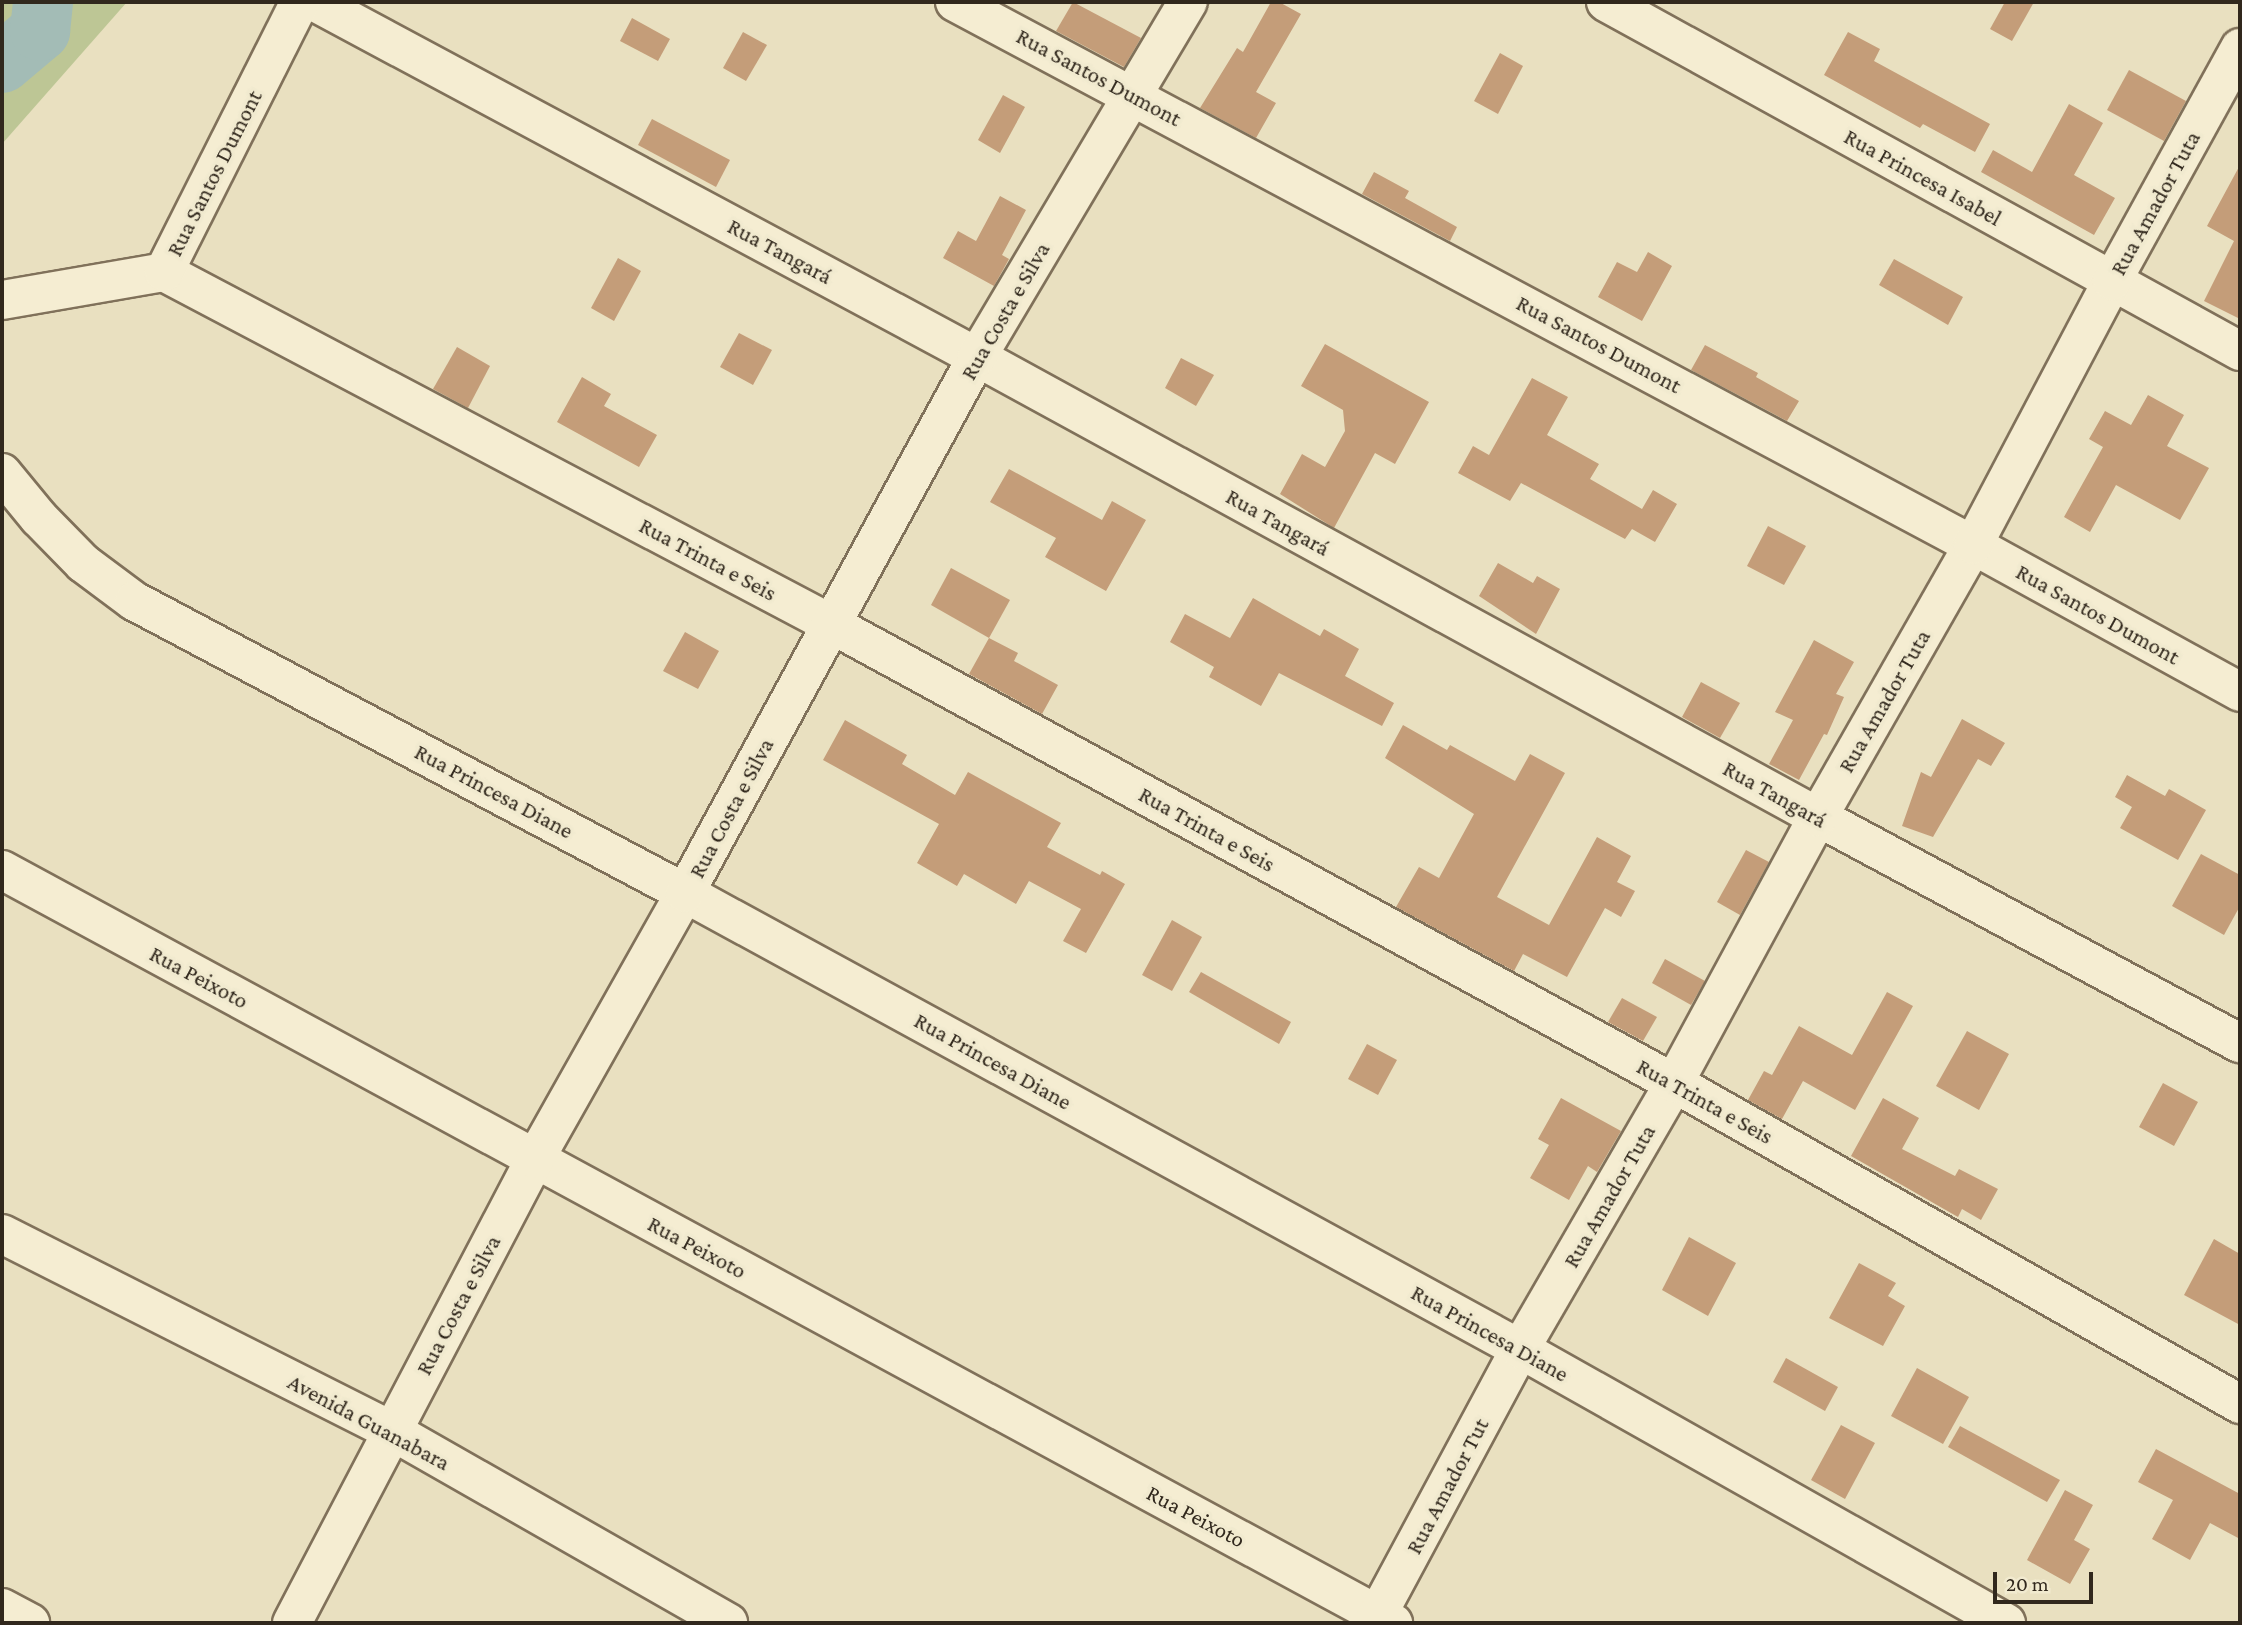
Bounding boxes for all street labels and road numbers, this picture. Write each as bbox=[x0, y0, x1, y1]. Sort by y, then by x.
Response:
street label: Rua Santos Dumont bbox=[1012, 22, 1186, 132]
street label: Rua Santos Dumont bbox=[160, 85, 268, 261]
street label: Rua Princesa Isabel bbox=[1839, 122, 2007, 232]
street label: Rua Amador Tuta bbox=[2104, 126, 2206, 280]
street label: Rua Tangará bbox=[723, 212, 837, 290]
street label: Rua Costa e Silva bbox=[954, 237, 1056, 385]
street label: Rua Santos Dumont bbox=[1512, 289, 1686, 399]
street label: Rua Tangará bbox=[1221, 482, 1335, 562]
street label: Rua Trinta e Seis bbox=[635, 511, 781, 607]
street label: Rua Santos Dumont bbox=[2011, 558, 2185, 670]
street label: Rua Amador Tuta bbox=[1832, 625, 1936, 777]
street label: Rua Costa e Silva bbox=[683, 733, 779, 883]
street label: Rua Princesa Diane bbox=[410, 738, 578, 844]
street label: Rua Tangará bbox=[1718, 754, 1832, 834]
street label: Rua Trinta e Seis bbox=[1134, 780, 1280, 878]
street label: Rua Peixoto bbox=[145, 940, 253, 1014]
street label: Rua Princesa Diane bbox=[909, 1006, 1077, 1116]
street label: Rua Trinta e Seis bbox=[1632, 1052, 1778, 1150]
street label: Rua Amador Tuta bbox=[1557, 1120, 1661, 1272]
street label: Rua Peixoto bbox=[643, 1210, 751, 1284]
street label: Rua Costa e Silva bbox=[410, 1230, 506, 1380]
street label: Rua Princesa Diane bbox=[1406, 1278, 1574, 1388]
street label: Avenida Guanabara bbox=[283, 1368, 455, 1476]
street label: Rua Amador Tut bbox=[1400, 1413, 1494, 1559]
street label: Rua Peixoto bbox=[1142, 1479, 1250, 1553]

